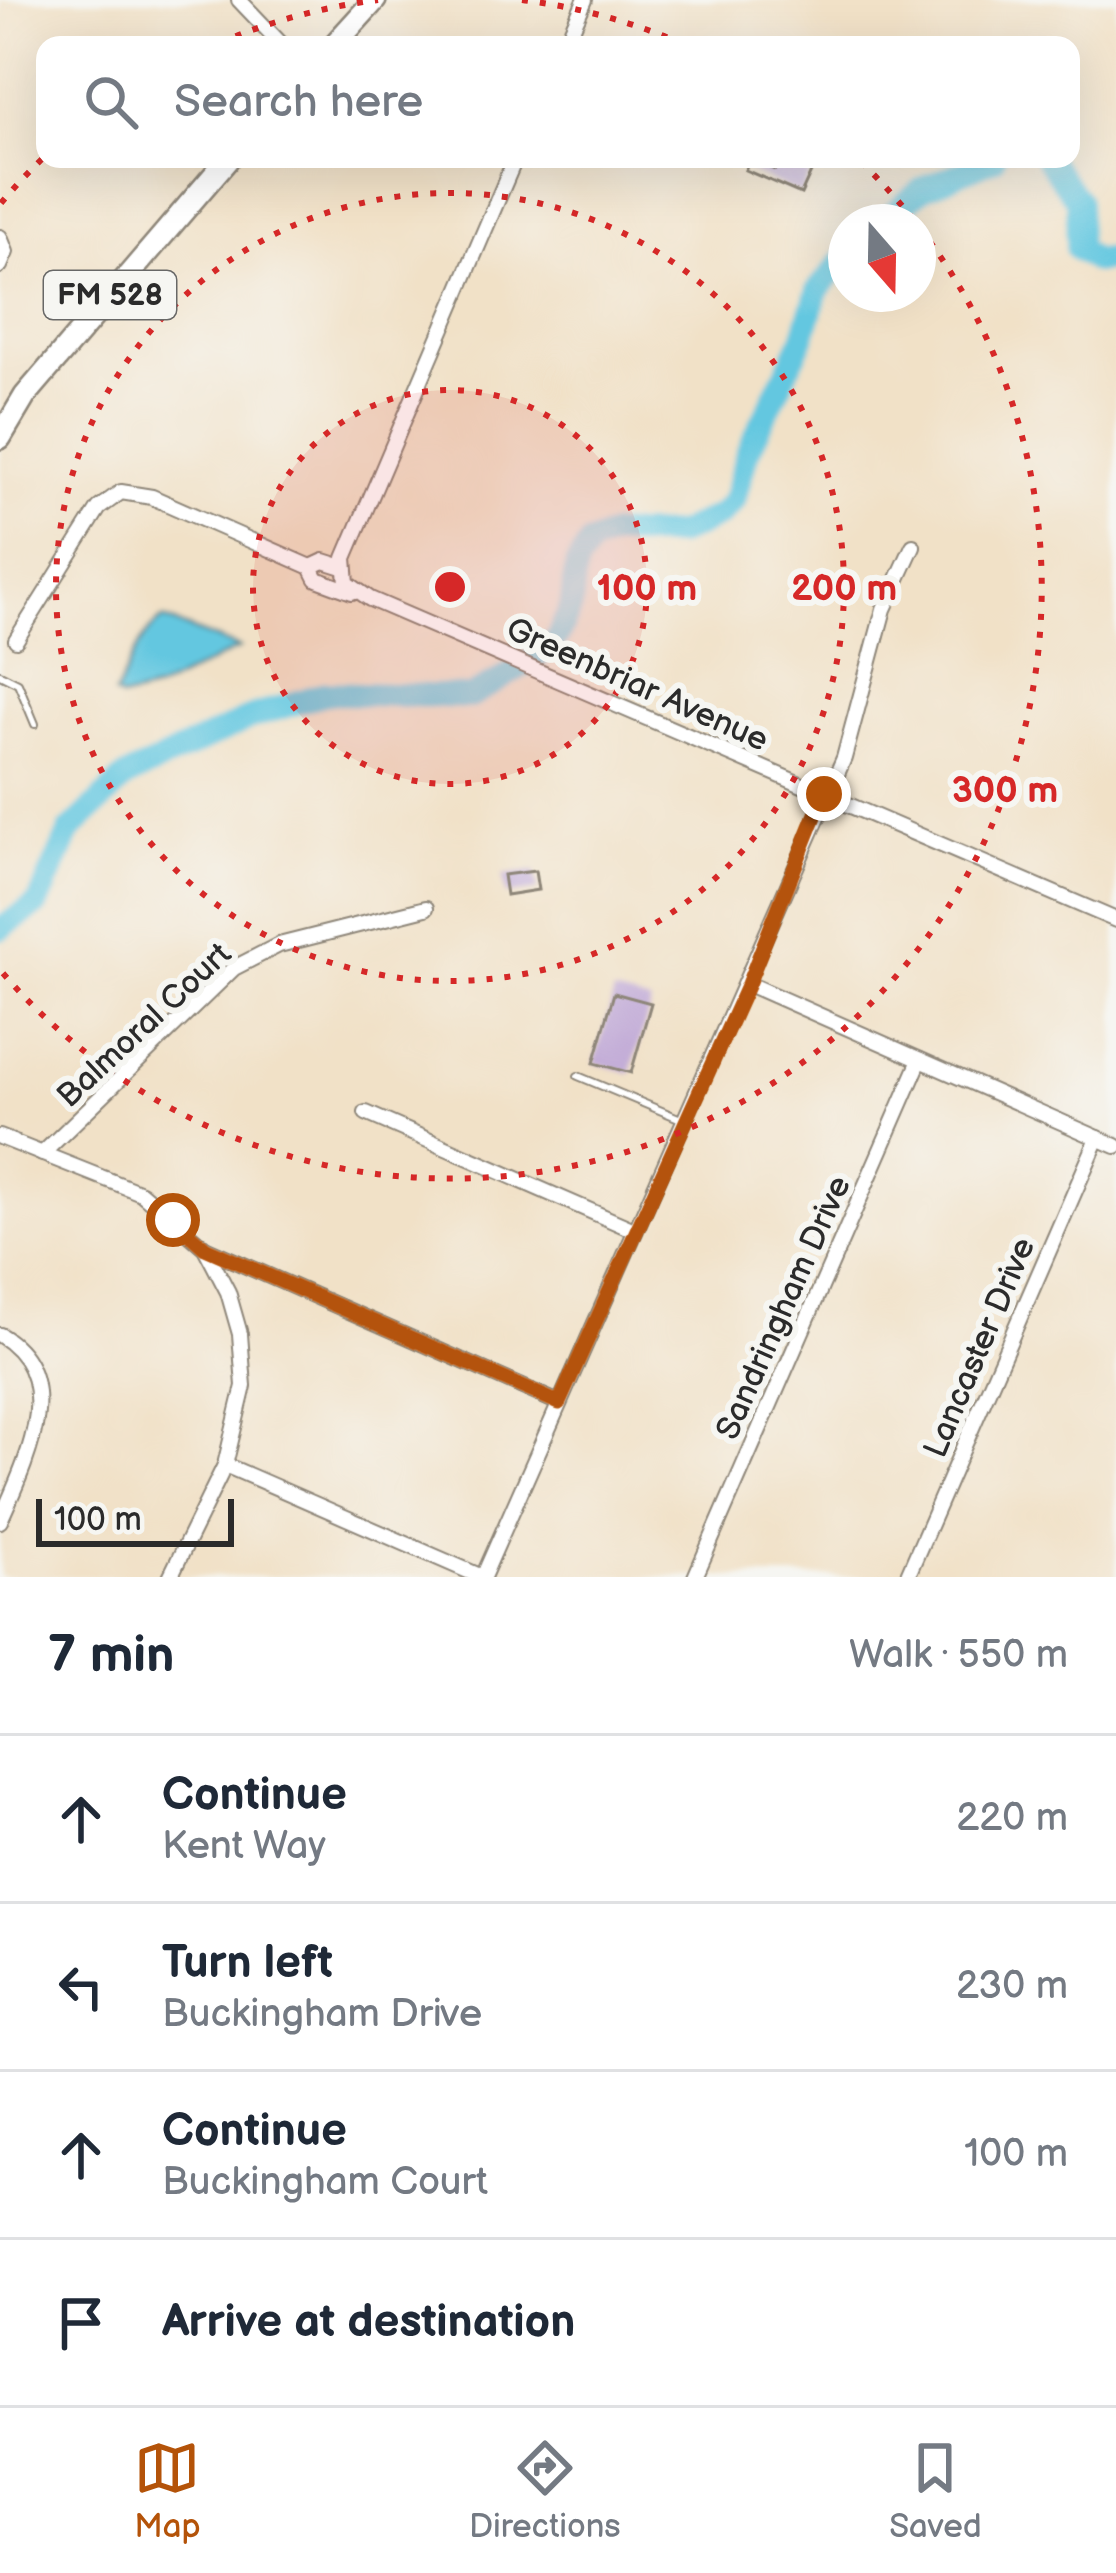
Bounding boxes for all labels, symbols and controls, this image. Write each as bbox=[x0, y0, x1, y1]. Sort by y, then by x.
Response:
search box bbox=[36, 36, 1080, 168]
icon: search bbox=[78, 69, 144, 135]
text: Search here bbox=[174, 75, 423, 130]
north arrow bbox=[828, 204, 936, 312]
road number: FM 528 bbox=[44, 271, 176, 319]
centre of rings bbox=[429, 566, 471, 608]
text: 100 m bbox=[597, 568, 697, 611]
text: 200 m bbox=[791, 568, 897, 611]
street label: Greenbriar Avenue bbox=[500, 609, 774, 761]
route end bbox=[797, 767, 851, 821]
text: 300 m bbox=[952, 770, 1058, 813]
street label: Balmoral Court bbox=[49, 935, 240, 1116]
street label: Sandringham Drive bbox=[708, 1170, 860, 1446]
route start bbox=[146, 1193, 200, 1247]
street label: Lancaster Drive bbox=[916, 1232, 1044, 1464]
scale bar bbox=[36, 1493, 234, 1546]
text: 100 m bbox=[54, 1500, 142, 1540]
text: 7 min bbox=[48, 1625, 174, 1686]
text: Walk · 550 m bbox=[849, 1632, 1068, 1679]
text: Continue bbox=[162, 1768, 347, 1823]
icon: ahead bbox=[48, 1786, 114, 1852]
text: 220 m bbox=[956, 1795, 1068, 1842]
text: Kent Way bbox=[162, 1823, 326, 1870]
text: Turn left bbox=[162, 1936, 333, 1991]
icon: left bbox=[48, 1954, 114, 2020]
text: 230 m bbox=[956, 1963, 1068, 2010]
text: Buckingham Drive bbox=[162, 1991, 482, 2038]
text: Continue bbox=[162, 2104, 347, 2159]
icon: ahead bbox=[48, 2122, 114, 2188]
text: 100 m bbox=[964, 2131, 1068, 2178]
text: Buckingham Court bbox=[162, 2159, 488, 2206]
icon: arrive bbox=[48, 2290, 114, 2356]
text: Arrive at destination bbox=[162, 2295, 575, 2350]
tab: Map bbox=[134, 2435, 201, 2547]
tab: Directions bbox=[469, 2435, 621, 2547]
tab: Saved bbox=[889, 2435, 982, 2547]

